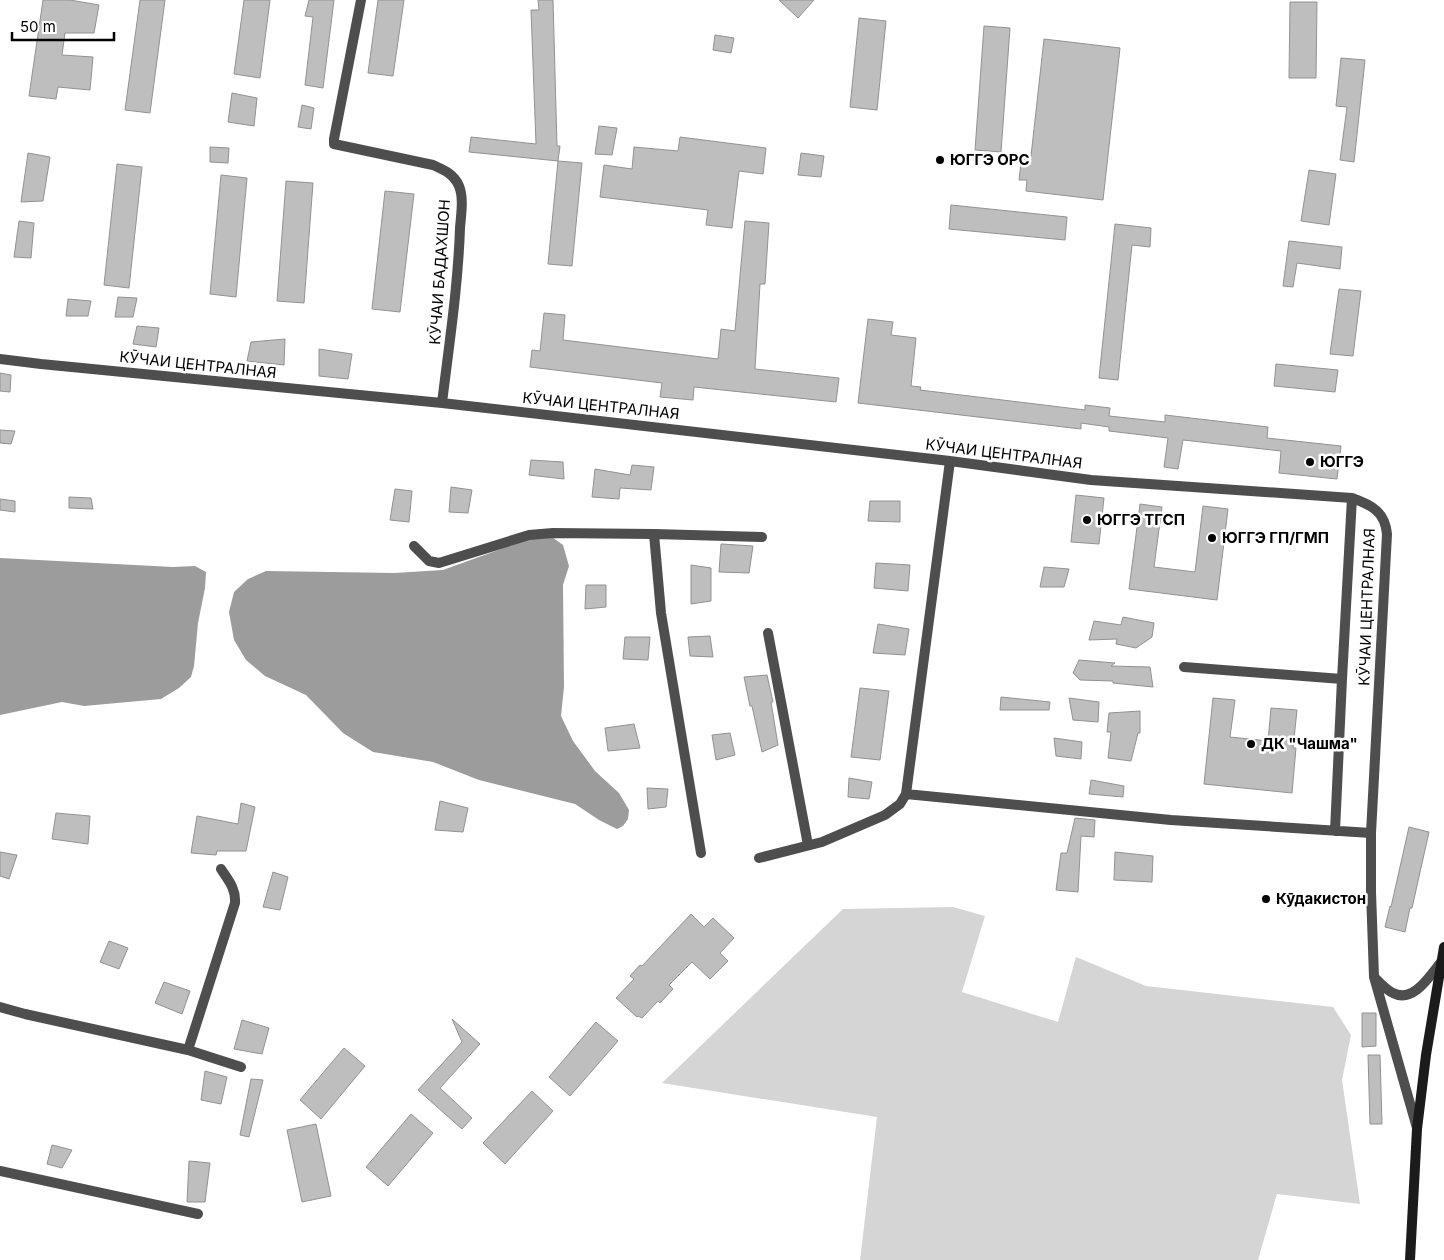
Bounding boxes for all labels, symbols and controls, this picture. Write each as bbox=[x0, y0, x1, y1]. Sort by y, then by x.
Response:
scale bar bbox=[12, 10, 115, 42]
text: 50 m bbox=[20, 17, 56, 36]
place label: ЮГГЭ ОРС bbox=[950, 150, 1030, 169]
marker: ЮГГЭ ОРС bbox=[934, 154, 946, 166]
street label: КӮЧАИ БАДАХШОН bbox=[425, 199, 454, 345]
street label: КӮЧАИ ЦЕНТРАЛНАЯ bbox=[119, 347, 277, 382]
street label: КӮЧАИ ЦЕНТРАЛНАЯ bbox=[522, 388, 680, 423]
street label: КӮЧАИ ЦЕНТРАЛНАЯ bbox=[925, 434, 1083, 473]
place label: ЮГГЭ bbox=[1320, 452, 1364, 471]
marker: ЮГГЭ bbox=[1304, 456, 1316, 468]
place label: ЮГГЭ ТГСП bbox=[1097, 510, 1185, 529]
marker: ЮГГЭ ТГСП bbox=[1081, 514, 1093, 526]
place label: ЮГГЭ ГП/ГМП bbox=[1222, 528, 1329, 547]
street label: КӮЧАИ ЦЕНТРАЛНАЯ bbox=[1354, 528, 1379, 686]
marker: ЮГГЭ ГП/ГМП bbox=[1206, 532, 1218, 544]
place label: ДК "Чашма" bbox=[1261, 734, 1358, 753]
marker: ДК "Чашма" bbox=[1245, 738, 1257, 750]
place label: Кӯдакистон bbox=[1276, 889, 1366, 908]
marker: Кӯдакистон bbox=[1260, 893, 1272, 905]

